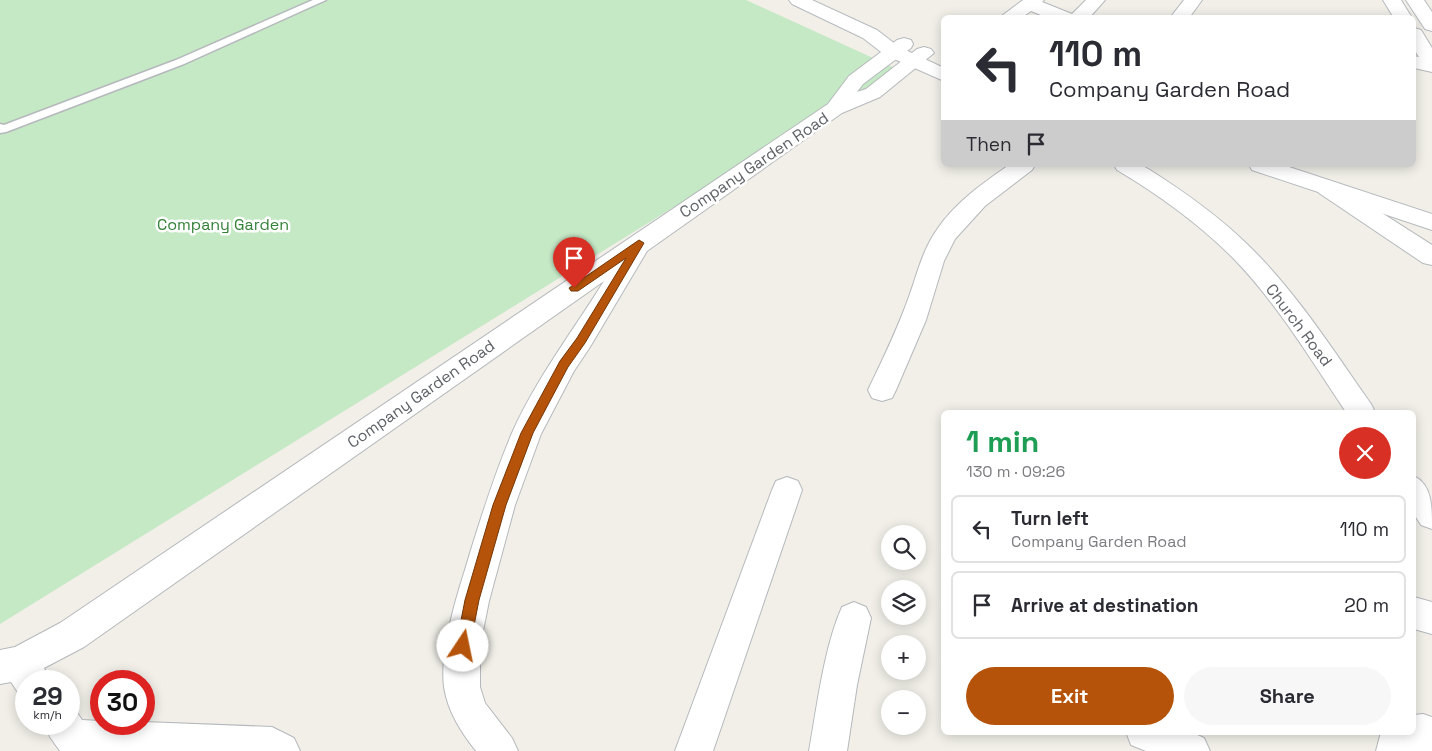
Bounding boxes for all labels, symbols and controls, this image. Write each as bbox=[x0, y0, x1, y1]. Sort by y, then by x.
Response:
text: 110 m bbox=[1049, 32, 1142, 76]
icon: left bbox=[966, 35, 1031, 100]
text: Company Garden Road bbox=[1049, 75, 1290, 103]
street label: Company Garden Road bbox=[675, 107, 833, 223]
icon: arrive bbox=[1022, 130, 1050, 158]
text: Then bbox=[966, 132, 1012, 157]
park label: Company Garden bbox=[157, 214, 289, 235]
pin bbox=[553, 237, 595, 288]
icon: arrive bbox=[560, 244, 588, 272]
street label: Church Road bbox=[1261, 279, 1337, 371]
street label: Company Garden Road bbox=[343, 335, 499, 453]
text: 1 min bbox=[966, 422, 1039, 461]
button: close bbox=[1339, 427, 1391, 479]
text: 130 m · 09:26 bbox=[966, 461, 1065, 482]
text: Turn left bbox=[1011, 506, 1089, 531]
icon: left bbox=[968, 515, 996, 543]
text: 110 m bbox=[1340, 517, 1389, 542]
map controls bbox=[881, 525, 926, 735]
button: search bbox=[881, 525, 926, 570]
text: Company Garden Road bbox=[1011, 531, 1186, 552]
button: layers bbox=[881, 580, 926, 625]
icon: arrive bbox=[968, 591, 996, 619]
text: Arrive at destination bbox=[1011, 593, 1199, 618]
text: 20 m bbox=[1344, 593, 1389, 618]
position arrow bbox=[436, 619, 488, 671]
button: + bbox=[881, 635, 926, 680]
button: Exit bbox=[966, 667, 1174, 725]
button: Share bbox=[1184, 667, 1391, 725]
speed limit sign: 30 bbox=[90, 670, 155, 735]
text: 29 bbox=[32, 680, 63, 712]
button: − bbox=[881, 690, 926, 735]
text: km/h bbox=[33, 707, 62, 723]

